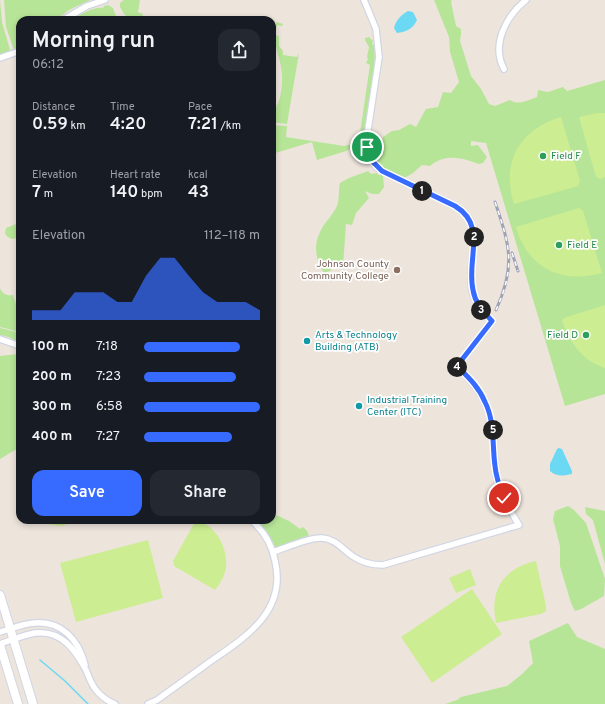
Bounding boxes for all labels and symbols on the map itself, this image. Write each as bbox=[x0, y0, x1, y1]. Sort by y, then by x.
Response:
pin bbox=[350, 130, 384, 164]
place label: Field F bbox=[551, 150, 581, 163]
marker: Field F bbox=[538, 151, 548, 161]
pin: 1 bbox=[412, 181, 432, 201]
pin: 2 bbox=[464, 227, 484, 247]
place label: Field E bbox=[567, 239, 597, 252]
marker: Field E bbox=[554, 240, 564, 250]
place label: Johnson County Community College bbox=[301, 258, 389, 283]
marker: Johnson County Community College bbox=[392, 265, 402, 275]
pin: 3 bbox=[471, 300, 491, 320]
place label: Arts & Technology Building (ATB) bbox=[315, 329, 397, 354]
place label: Field D bbox=[547, 329, 578, 342]
marker: Field D bbox=[581, 330, 591, 340]
marker: Arts & Technology Building (ATB) bbox=[302, 336, 312, 346]
pin: 4 bbox=[447, 357, 467, 377]
place label: Industrial Training Center (ITC) bbox=[367, 394, 447, 419]
marker: Industrial Training Center (ITC) bbox=[354, 401, 364, 411]
pin: 5 bbox=[483, 420, 503, 440]
pin bbox=[487, 481, 521, 515]

